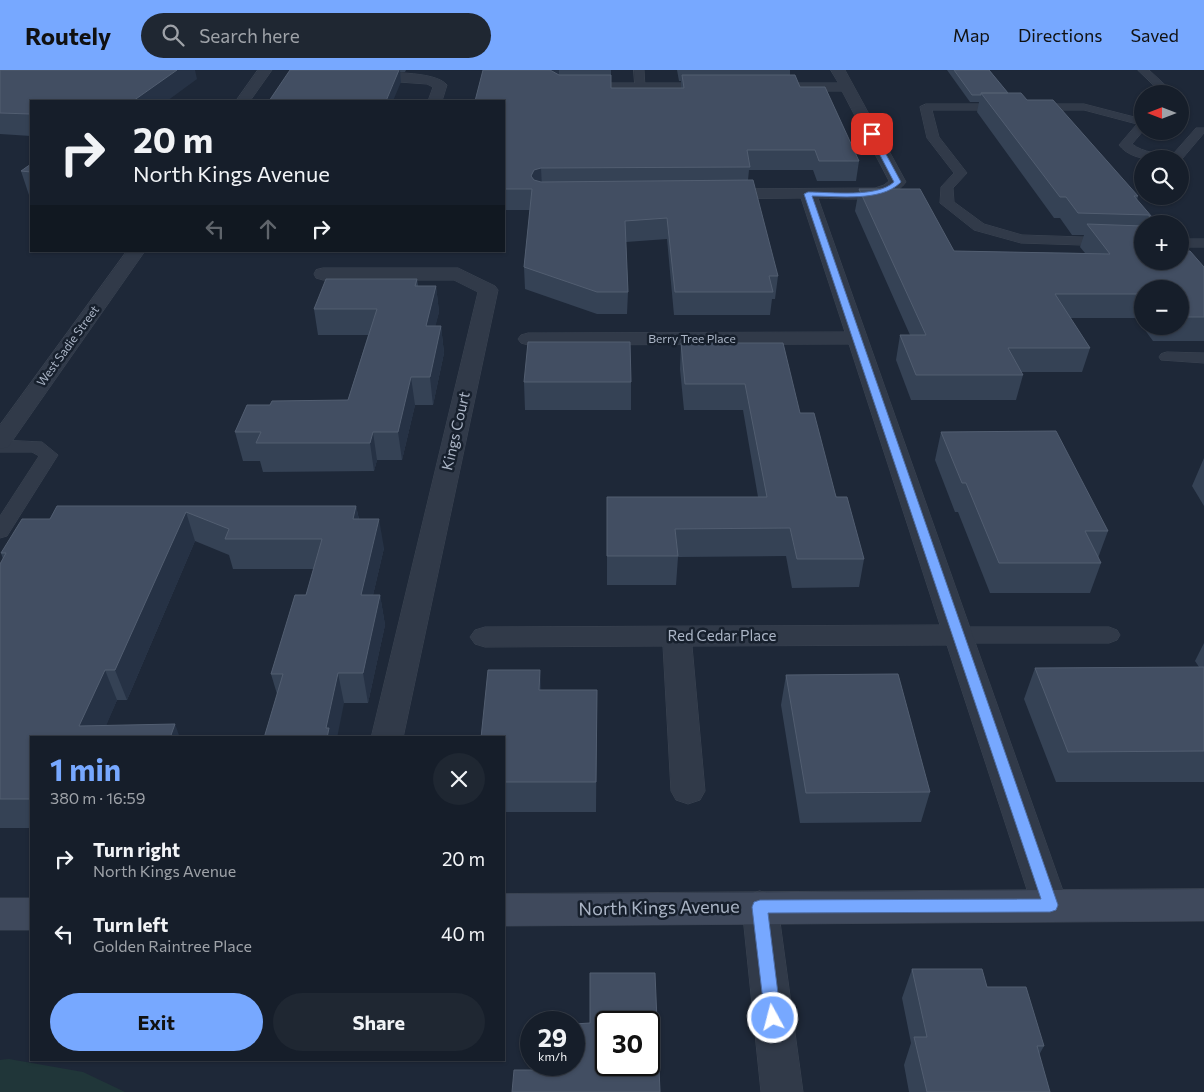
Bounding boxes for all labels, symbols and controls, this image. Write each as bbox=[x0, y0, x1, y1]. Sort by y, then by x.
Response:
search box bbox=[141, 13, 491, 58]
text: Routely bbox=[25, 21, 111, 50]
icon: search bbox=[159, 21, 187, 49]
text: Search here bbox=[199, 24, 300, 47]
text: Map bbox=[953, 24, 990, 46]
text: Directions bbox=[1018, 24, 1102, 46]
text: Saved bbox=[1130, 24, 1179, 46]
north arrow bbox=[1134, 85, 1189, 140]
map controls bbox=[1134, 85, 1189, 335]
pin bbox=[851, 113, 893, 155]
text: 20 m bbox=[133, 117, 213, 160]
icon: right bbox=[50, 120, 115, 185]
icon: arrive bbox=[858, 120, 886, 148]
button: search bbox=[1134, 150, 1189, 205]
text: North Kings Avenue bbox=[133, 160, 330, 187]
icon: left bbox=[201, 215, 229, 243]
icon: ahead bbox=[254, 215, 282, 243]
icon: right bbox=[307, 215, 335, 243]
button: + bbox=[1134, 215, 1189, 270]
button: − bbox=[1134, 280, 1189, 335]
street label: West Sadie Street bbox=[33, 302, 101, 388]
street label: Berry Tree Place bbox=[648, 331, 736, 345]
street label: Kings Court bbox=[437, 390, 473, 472]
street label: Red Cedar Place bbox=[668, 626, 777, 644]
text: 1 min bbox=[50, 750, 121, 787]
button: close bbox=[433, 753, 485, 805]
text: 380 m · 16:59 bbox=[50, 788, 145, 807]
text: Turn right bbox=[93, 838, 180, 861]
icon: right bbox=[50, 845, 78, 873]
text: 20 m bbox=[442, 847, 485, 870]
text: North Kings Avenue bbox=[93, 861, 236, 880]
street label: North Kings Avenue bbox=[578, 895, 740, 919]
text: Turn left bbox=[93, 913, 168, 936]
icon: left bbox=[50, 920, 78, 948]
text: 40 m bbox=[441, 922, 485, 945]
text: Golden Raintree Place bbox=[93, 936, 252, 955]
position arrow bbox=[746, 991, 798, 1043]
button: Exit bbox=[50, 993, 263, 1051]
button: Share bbox=[273, 993, 485, 1051]
speed limit sign: 30 bbox=[595, 1011, 660, 1076]
text: 29 bbox=[538, 1022, 567, 1052]
text: km/h bbox=[538, 1049, 567, 1063]

